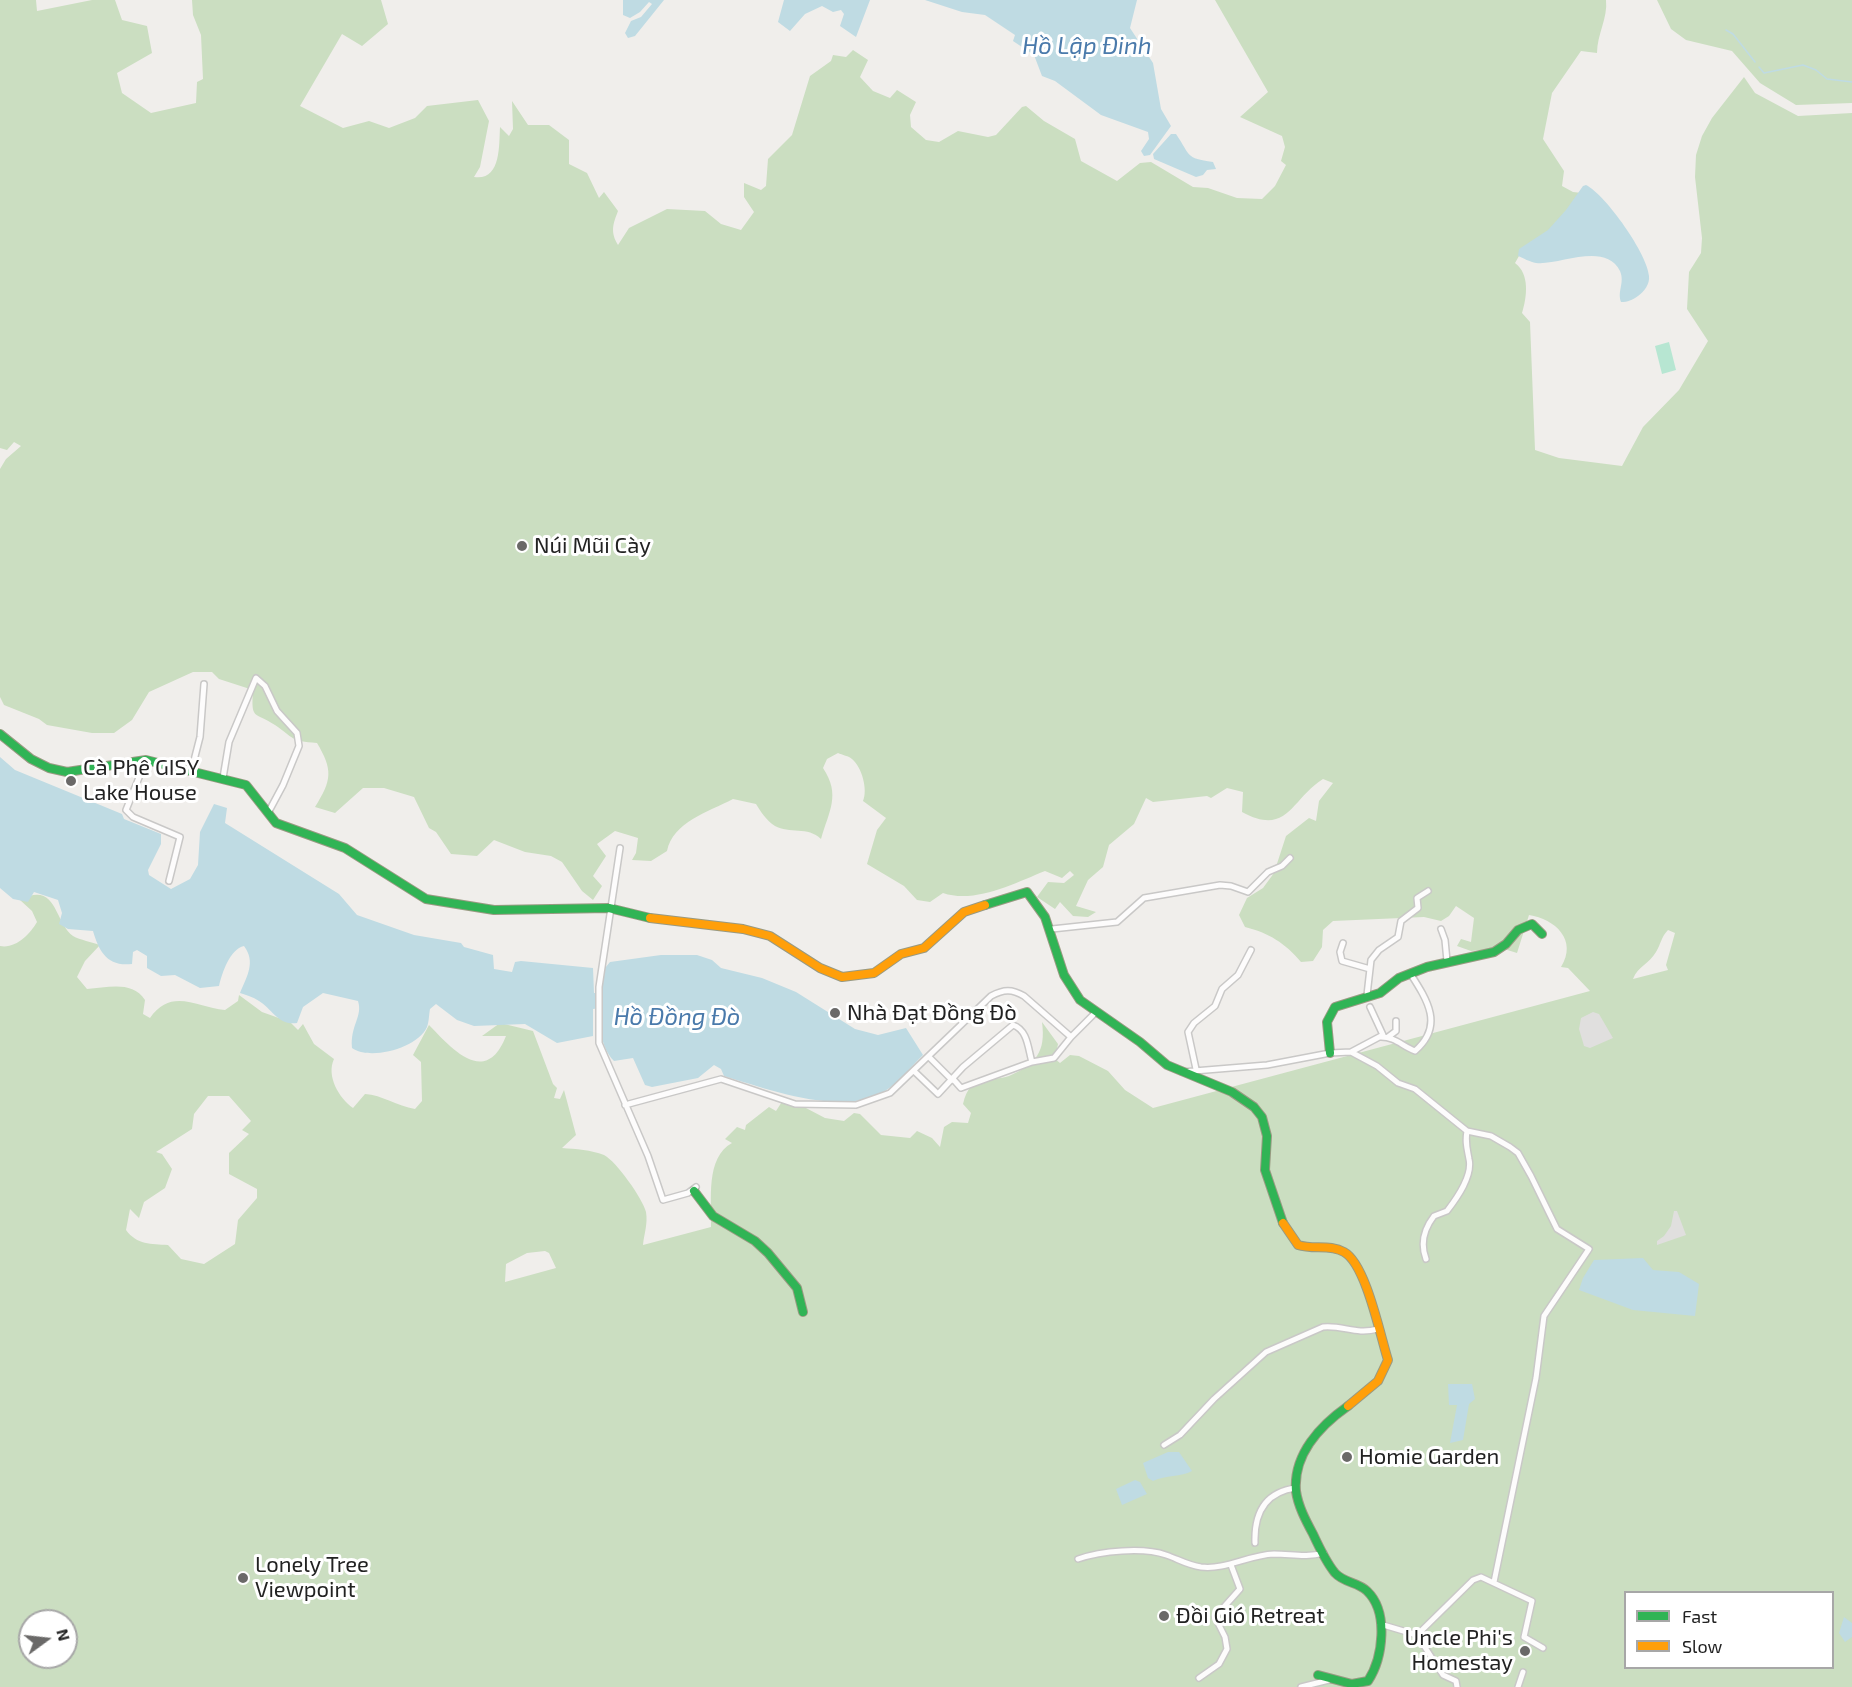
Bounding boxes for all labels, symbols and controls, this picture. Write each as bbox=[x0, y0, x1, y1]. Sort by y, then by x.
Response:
water label: Hồ Lập Đinh bbox=[1022, 32, 1152, 60]
place label: Núi Mũi Cày bbox=[534, 533, 651, 559]
marker: Núi Mũi Cày bbox=[515, 539, 529, 553]
place label: Cà Phê GISY Lake House bbox=[83, 755, 199, 806]
marker: Cà Phê GISY Lake House bbox=[64, 774, 78, 788]
place label: Nhà Đạt Đồng Đò bbox=[847, 1000, 1017, 1026]
water label: Hồ Đồng Đò bbox=[614, 1003, 740, 1031]
marker: Nhà Đạt Đồng Đò bbox=[828, 1006, 842, 1020]
place label: Homie Garden bbox=[1359, 1444, 1499, 1470]
marker: Homie Garden bbox=[1340, 1450, 1354, 1464]
place label: Lonely Tree Viewpoint bbox=[255, 1552, 369, 1604]
marker: Lonely Tree Viewpoint bbox=[236, 1571, 250, 1585]
legend bbox=[1624, 1591, 1834, 1669]
place label: Đồi Gió Retreat bbox=[1176, 1603, 1325, 1629]
text: Fast bbox=[1682, 1605, 1717, 1627]
north arrow bbox=[18, 1609, 78, 1669]
marker: Đồi Gió Retreat bbox=[1157, 1609, 1171, 1623]
place label: Uncle Phi's Homestay bbox=[1405, 1625, 1513, 1676]
text: N bbox=[53, 1627, 75, 1643]
text: Slow bbox=[1682, 1635, 1722, 1657]
marker: Uncle Phi's Homestay bbox=[1518, 1644, 1532, 1658]

